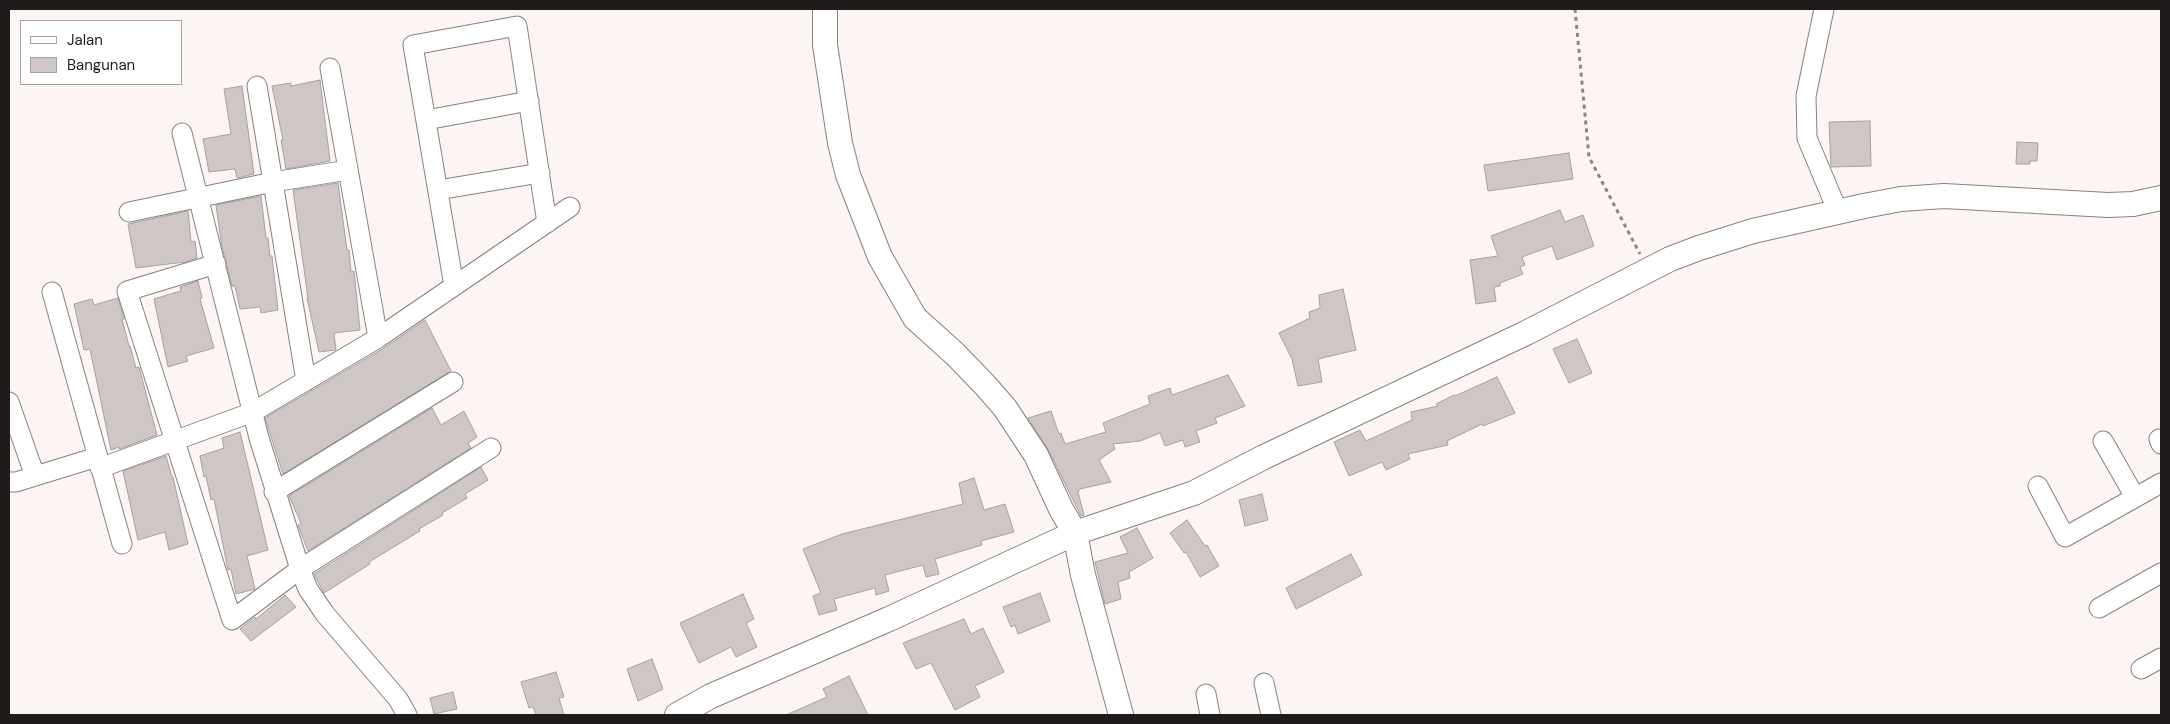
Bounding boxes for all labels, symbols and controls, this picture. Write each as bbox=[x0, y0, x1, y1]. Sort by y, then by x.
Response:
legend bbox=[20, 20, 182, 85]
text: Jalan bbox=[67, 30, 103, 50]
text: Bangunan bbox=[67, 55, 135, 75]

